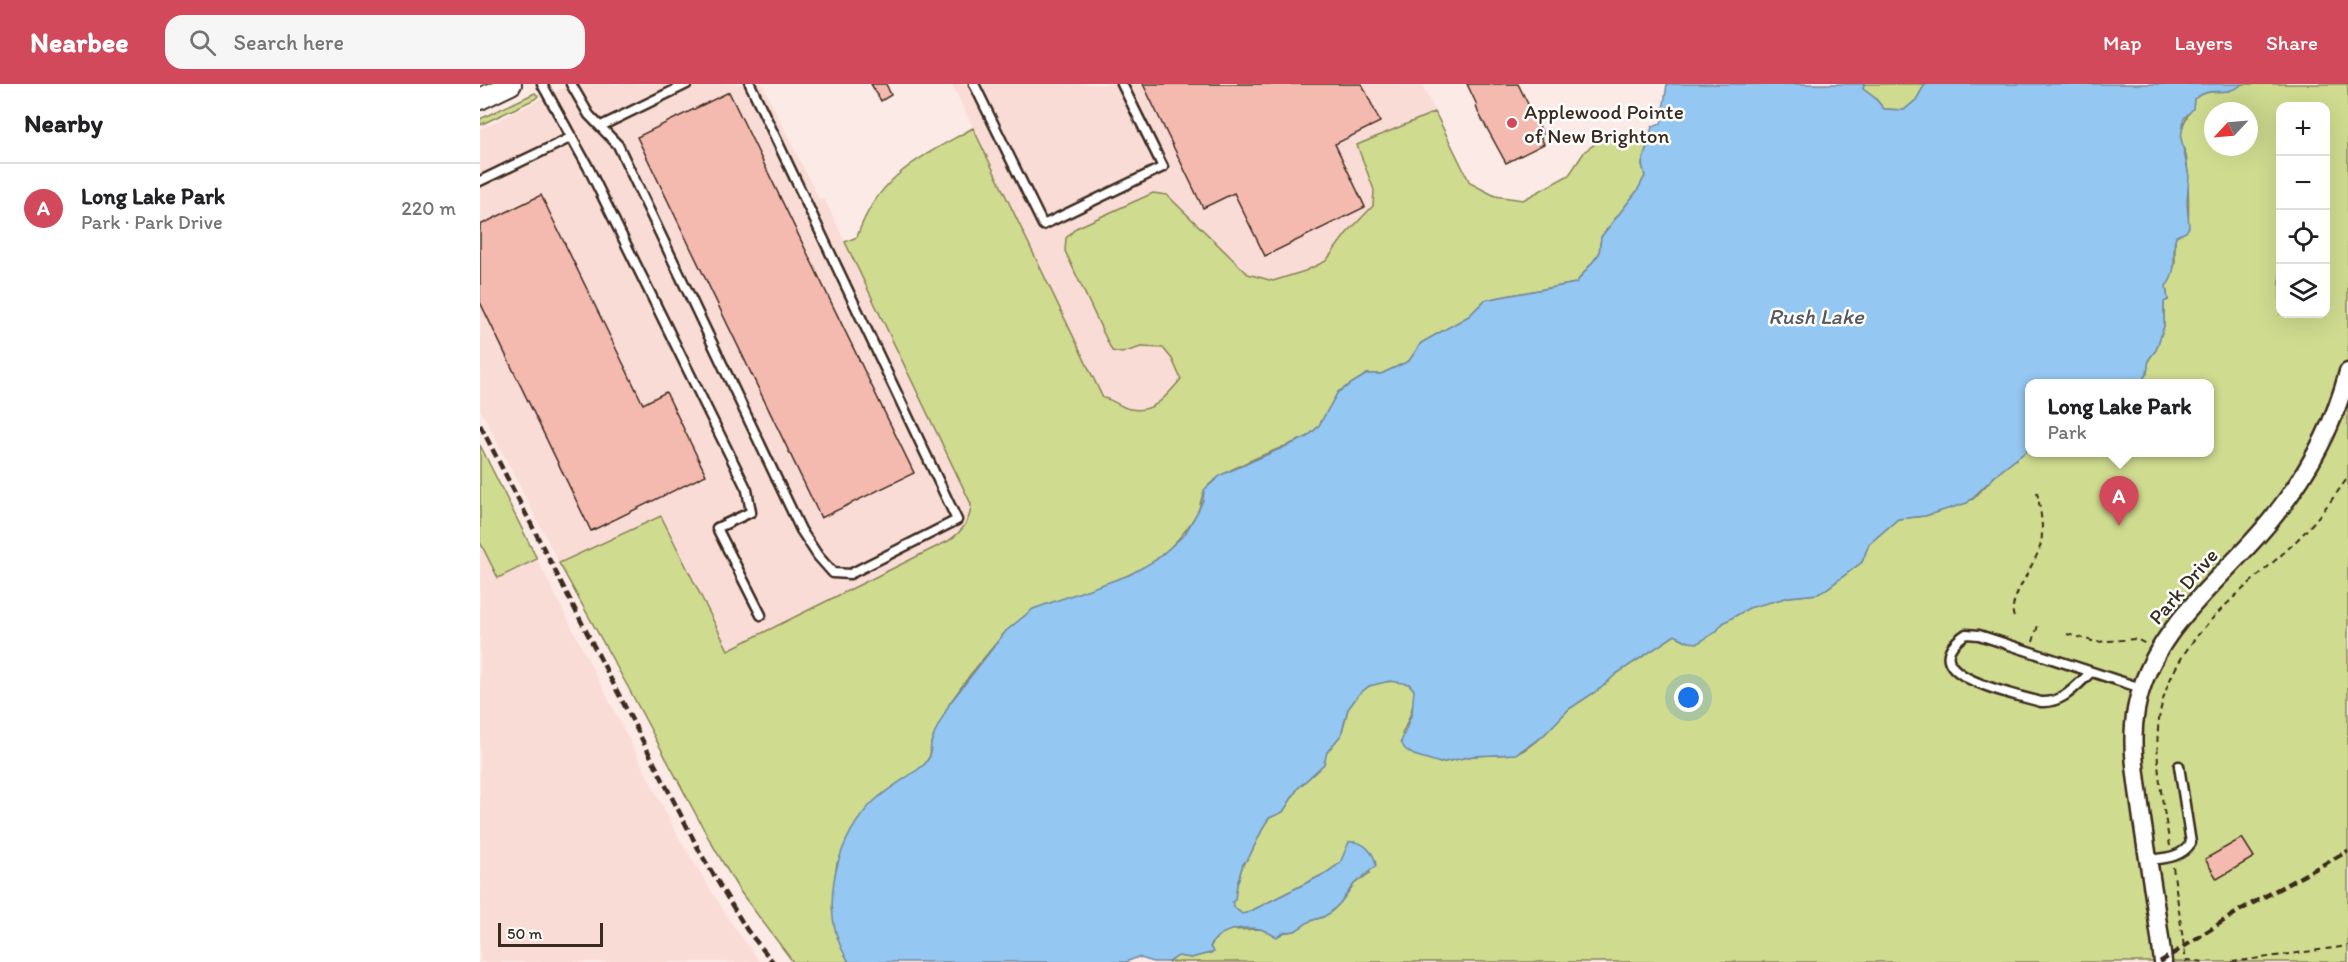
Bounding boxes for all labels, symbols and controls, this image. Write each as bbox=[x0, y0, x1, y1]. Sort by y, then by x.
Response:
search box bbox=[165, 15, 585, 69]
text: Nearbee bbox=[30, 25, 129, 59]
icon: search bbox=[186, 26, 219, 59]
text: Search here bbox=[234, 29, 344, 56]
text: Map bbox=[2103, 30, 2142, 55]
text: Layers bbox=[2175, 30, 2233, 55]
text: Share bbox=[2266, 30, 2318, 55]
place label: Applewood Pointe of New Brighton bbox=[1524, 99, 1684, 148]
north arrow bbox=[2204, 102, 2258, 156]
map controls bbox=[2276, 102, 2330, 318]
button: + bbox=[2276, 102, 2330, 156]
text: Nearby bbox=[24, 107, 103, 139]
marker: Applewood Pointe of New Brighton bbox=[1505, 116, 1519, 130]
button: − bbox=[2276, 156, 2330, 210]
text: Long Lake Park bbox=[81, 183, 225, 210]
text: A bbox=[37, 196, 50, 220]
text: 220 m bbox=[401, 196, 456, 220]
text: Park · Park Drive bbox=[81, 210, 223, 234]
button: locate bbox=[2276, 210, 2330, 264]
button: layers bbox=[2276, 264, 2330, 318]
water label: Rush Lake bbox=[1768, 303, 1865, 330]
popup bbox=[2025, 379, 2214, 457]
text: Long Lake Park bbox=[2047, 393, 2192, 420]
text: Park bbox=[2047, 420, 2087, 444]
pin: A bbox=[2100, 476, 2138, 526]
street label: Park Drive bbox=[2143, 543, 2223, 629]
your location bbox=[1674, 683, 1703, 712]
scale bar bbox=[498, 920, 603, 948]
text: 50 m bbox=[507, 924, 542, 943]

